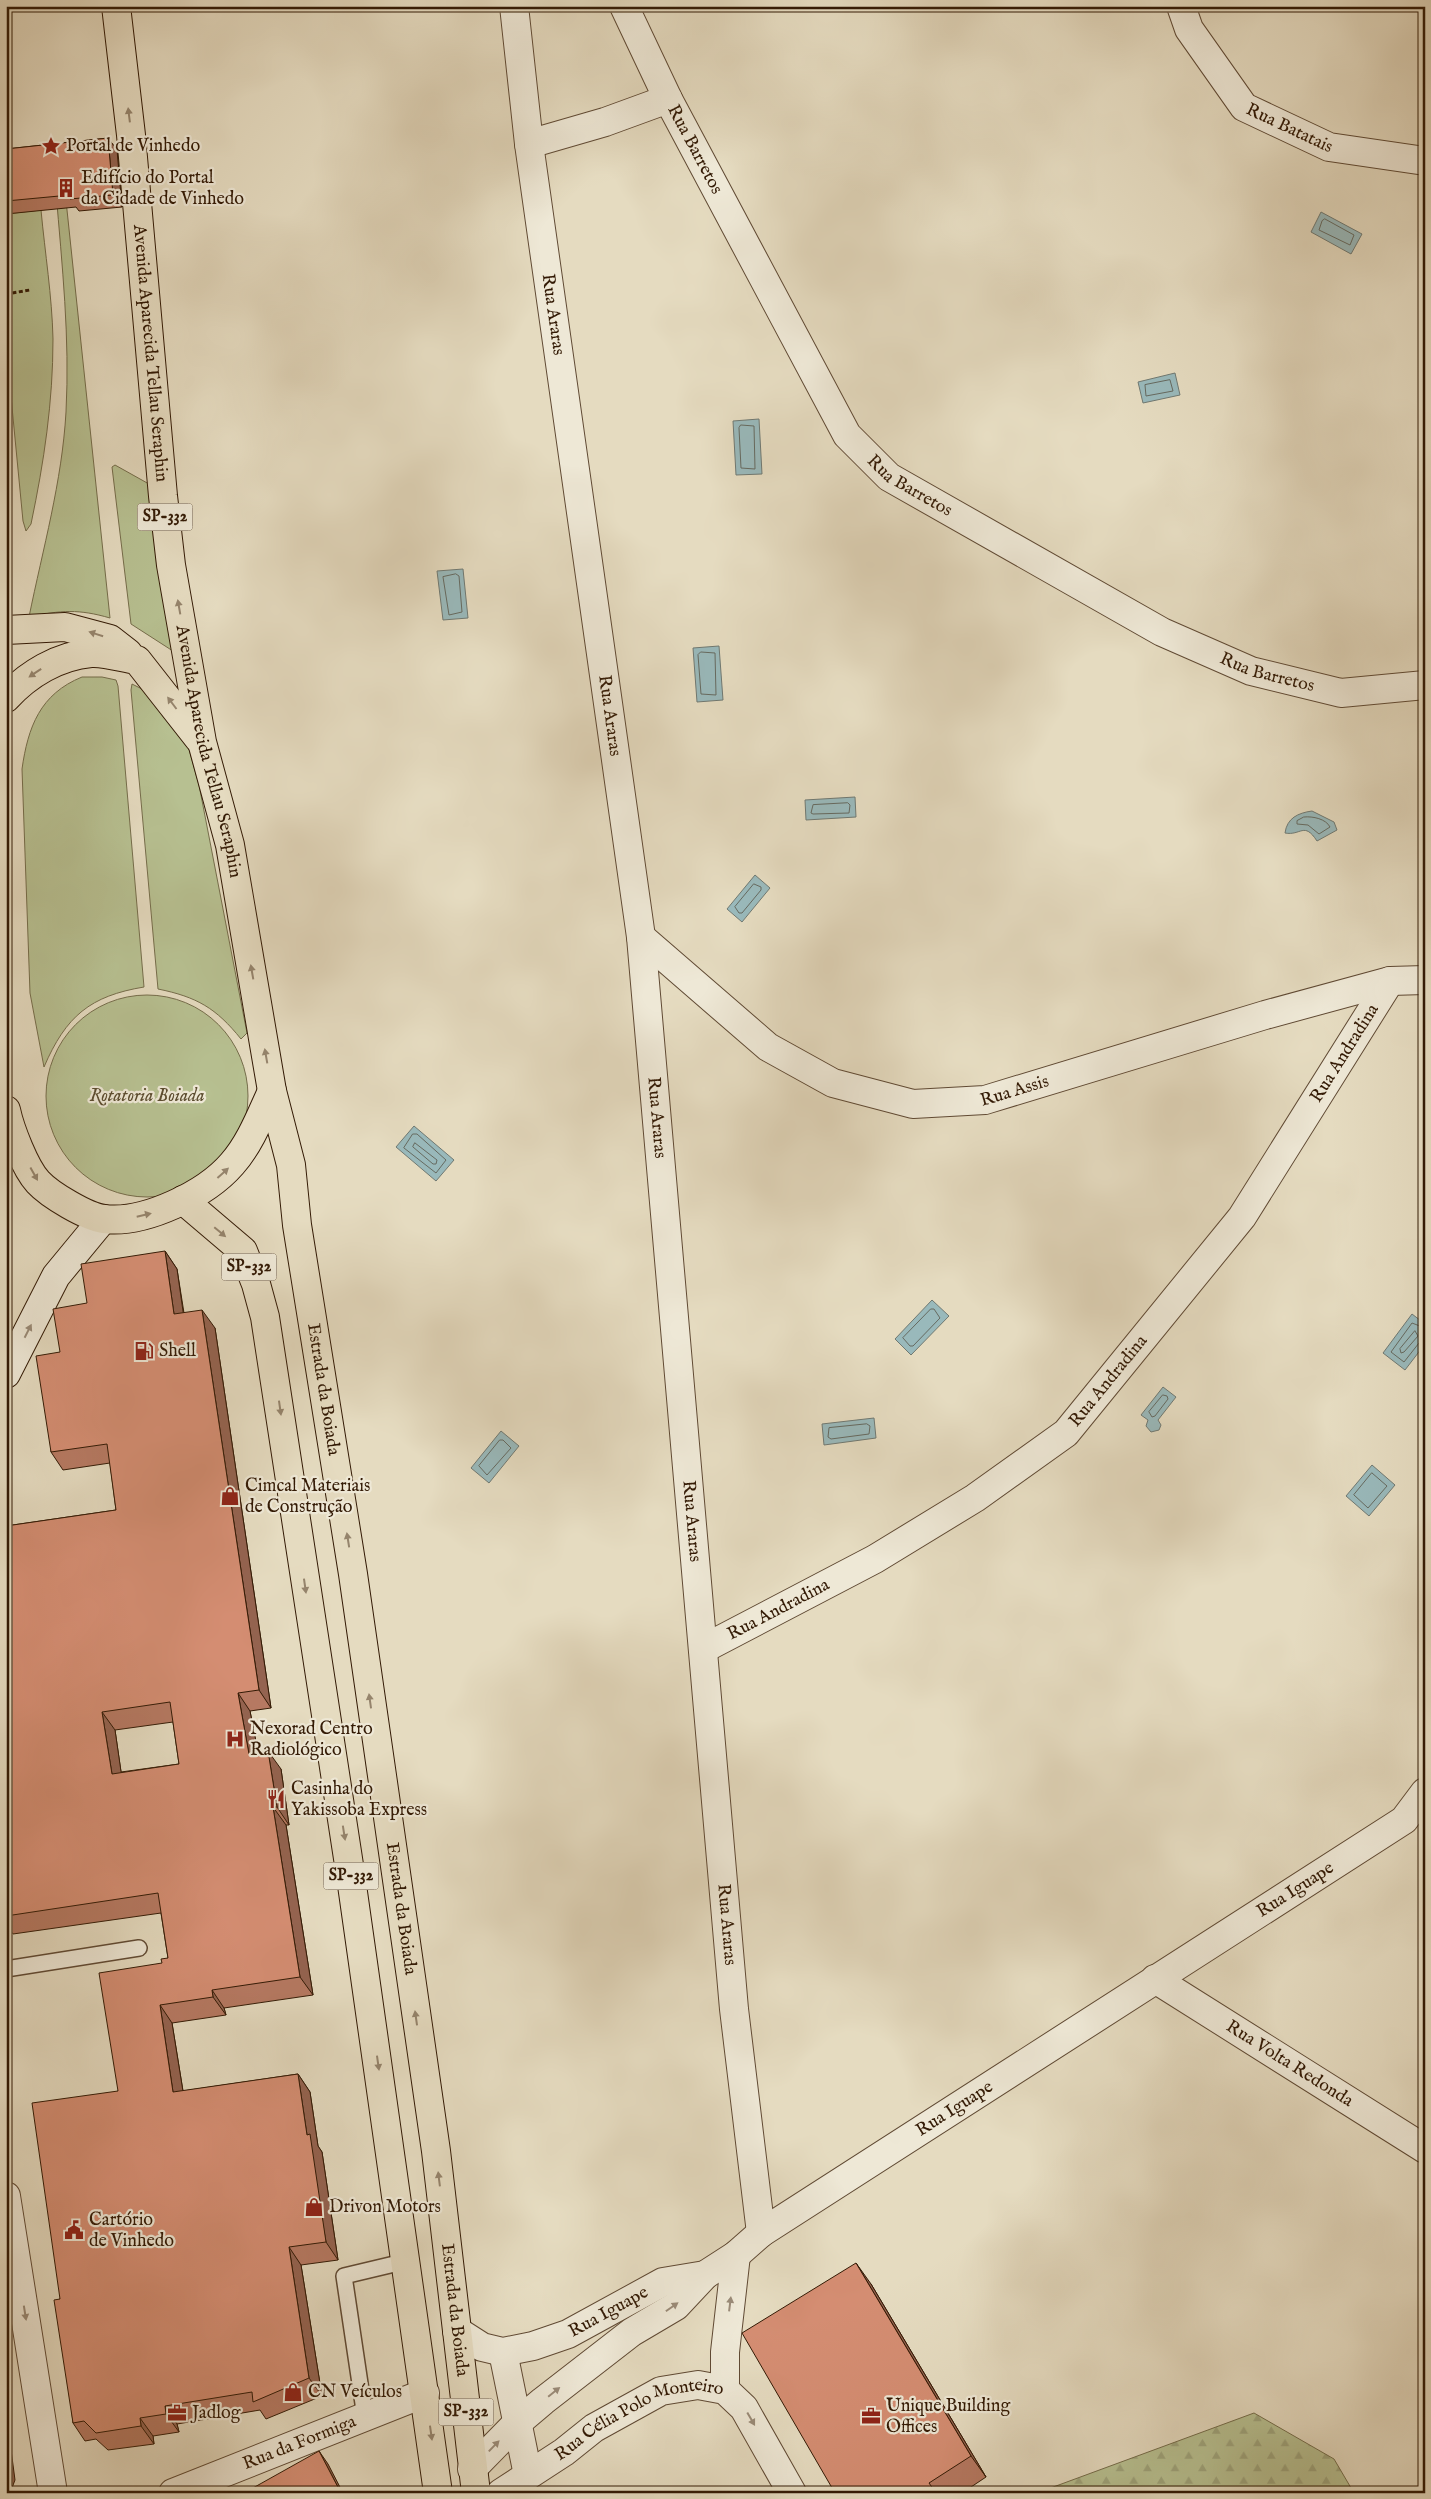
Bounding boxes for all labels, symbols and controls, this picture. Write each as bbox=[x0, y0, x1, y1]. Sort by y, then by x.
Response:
street label: Rua Batatais bbox=[1242, 98, 1337, 159]
street label: Rua Barretos bbox=[662, 101, 728, 198]
one-way arrow bbox=[125, 107, 133, 123]
place icon: Portal de Vinhedo bbox=[40, 135, 62, 157]
place label: Portal de Vinhedo bbox=[66, 135, 200, 158]
place label: Edifício do Portal da Cidade de Vinhedo bbox=[81, 167, 244, 211]
building icon: Edifício do Portal da Cidade de Vinhedo bbox=[55, 177, 77, 199]
street label: Avenida Aparecida Tellau Seraphin bbox=[127, 223, 173, 483]
street label: Rua Araras bbox=[536, 272, 570, 357]
street label: Rua Barretos bbox=[862, 450, 956, 522]
road number: SP-332 bbox=[138, 504, 192, 530]
one-way arrow bbox=[174, 599, 182, 615]
street label: Avenida Aparecida Tellau Seraphin bbox=[170, 622, 247, 880]
one-way arrow bbox=[89, 630, 104, 637]
street label: Rua Barretos bbox=[1216, 647, 1317, 698]
one-way arrow bbox=[28, 668, 42, 678]
street label: Rua Araras bbox=[593, 673, 627, 758]
one-way arrow bbox=[167, 697, 178, 710]
one-way arrow bbox=[247, 964, 255, 980]
street label: Rua Andradina bbox=[1305, 999, 1384, 1107]
one-way arrow bbox=[262, 1047, 270, 1063]
street label: Rua Assis bbox=[977, 1070, 1052, 1112]
street label: Rua Araras bbox=[642, 1076, 672, 1159]
park label: Rotatoria Boiada bbox=[90, 1085, 204, 1108]
one-way arrow bbox=[30, 1167, 38, 1181]
one-way arrow bbox=[216, 1167, 228, 1179]
one-way arrow bbox=[137, 1211, 152, 1219]
one-way arrow bbox=[214, 1226, 226, 1237]
road number: SP-332 bbox=[222, 1254, 276, 1280]
street label: Estrada da Boiada bbox=[301, 1322, 345, 1457]
one-way arrow bbox=[24, 1323, 32, 1338]
street label: Rua Andradina bbox=[1064, 1330, 1153, 1432]
fuel station icon: Shell bbox=[133, 1340, 155, 1362]
place label: Shell bbox=[159, 1340, 196, 1363]
one-way arrow bbox=[276, 1400, 284, 1416]
place label: Cimcal Materiais de Construção bbox=[245, 1475, 370, 1519]
street label: Rua Araras bbox=[677, 1479, 707, 1563]
shop icon: Cimcal Materiais de Construção bbox=[219, 1485, 241, 1507]
one-way arrow bbox=[343, 1532, 351, 1548]
street label: Rua Andradina bbox=[723, 1573, 834, 1646]
one-way arrow bbox=[302, 1578, 310, 1594]
one-way arrow bbox=[366, 1693, 374, 1709]
place label: Nexorad Centro Radiológico bbox=[250, 1718, 373, 1762]
hospital icon: Nexorad Centro Radiológico bbox=[224, 1728, 246, 1750]
place label: Casinha do Yakissoba Express bbox=[291, 1778, 427, 1822]
restaurant icon: Casinha do Yakissoba Express bbox=[265, 1788, 287, 1810]
one-way arrow bbox=[340, 1825, 348, 1841]
street label: Estrada da Boiada bbox=[380, 1841, 422, 1977]
street label: Rua Iguape bbox=[1252, 1857, 1338, 1923]
road number: SP-332 bbox=[324, 1862, 378, 1890]
street label: Rua Araras bbox=[712, 1883, 742, 1966]
one-way arrow bbox=[412, 2009, 420, 2025]
street label: Rua Volta Redonda bbox=[1222, 2015, 1358, 2112]
one-way arrow bbox=[374, 2055, 382, 2071]
street label: Rua Iguape bbox=[912, 2075, 998, 2142]
one-way arrow bbox=[435, 2170, 443, 2186]
shop icon: Drivon Motors bbox=[303, 2196, 325, 2218]
place label: Drivon Motors bbox=[329, 2196, 441, 2219]
place label: Cartório de Vinhedo bbox=[89, 2209, 174, 2253]
public building icon: Cartório de Vinhedo bbox=[63, 2219, 85, 2241]
street label: Estrada da Boiada bbox=[435, 2242, 474, 2378]
street label: Rua Iguape bbox=[565, 2281, 652, 2343]
one-way arrow bbox=[726, 2295, 734, 2311]
one-way arrow bbox=[665, 2302, 679, 2312]
one-way arrow bbox=[21, 2305, 29, 2321]
street label: Rua Célia Polo Monteiro bbox=[550, 2373, 726, 2466]
shop icon: CN Veículos bbox=[282, 2381, 304, 2403]
place label: CN Veículos bbox=[308, 2381, 402, 2404]
one-way arrow bbox=[548, 2386, 561, 2397]
place label: Unique Building Offices bbox=[886, 2395, 1010, 2439]
road number: SP-332 bbox=[438, 2398, 494, 2426]
office icon: Jadlog bbox=[166, 2402, 188, 2424]
place label: Jadlog bbox=[190, 2402, 241, 2425]
office icon: Unique Building Offices bbox=[860, 2405, 882, 2427]
street label: Rua da Formiga bbox=[239, 2410, 360, 2476]
one-way arrow bbox=[746, 2412, 755, 2426]
one-way arrow bbox=[427, 2426, 435, 2442]
one-way arrow bbox=[488, 2440, 500, 2452]

